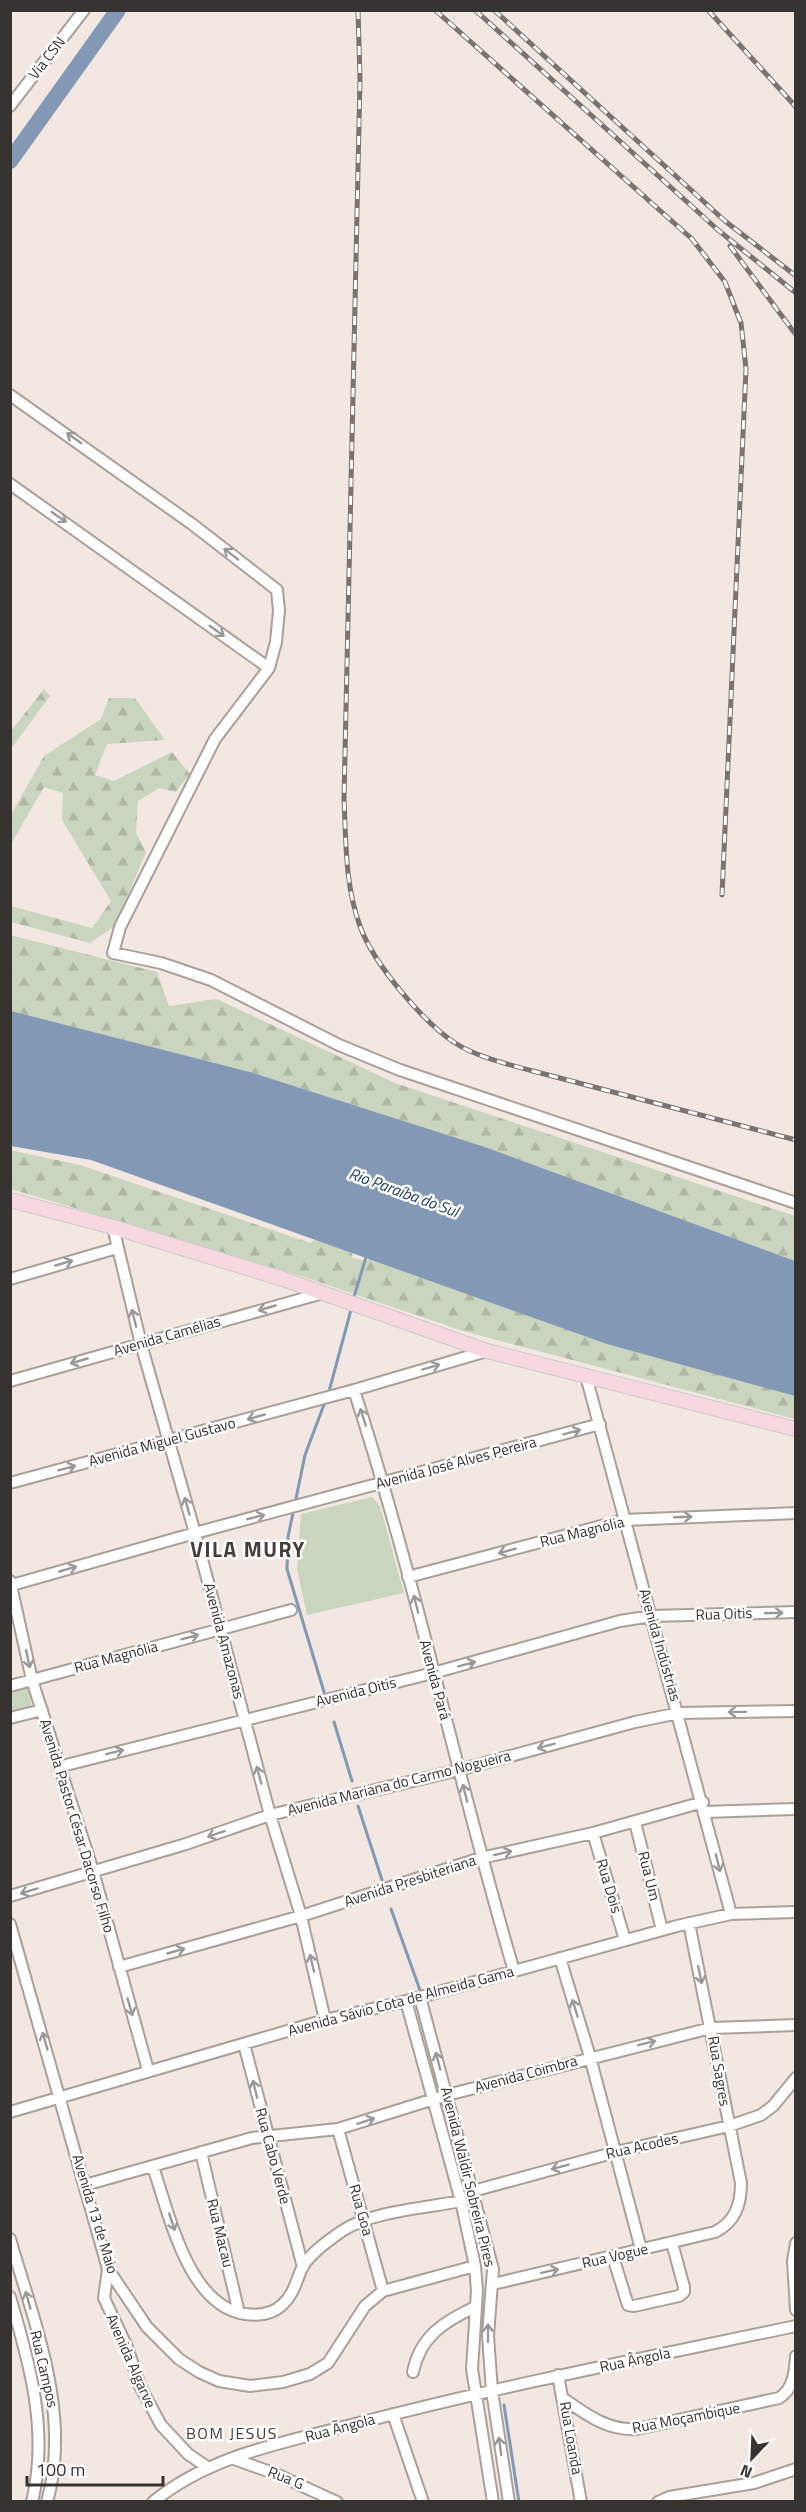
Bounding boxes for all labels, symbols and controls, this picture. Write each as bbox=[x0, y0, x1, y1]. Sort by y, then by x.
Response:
street label: Via CSN bbox=[22, 31, 71, 84]
one-way arrow bbox=[66, 432, 83, 444]
one-way arrow bbox=[50, 511, 67, 523]
one-way arrow bbox=[223, 548, 239, 561]
one-way arrow bbox=[209, 625, 225, 637]
water label: Rio Paraíba do Sul bbox=[346, 1161, 464, 1224]
one-way arrow bbox=[54, 1257, 73, 1269]
one-way arrow bbox=[258, 1303, 277, 1314]
street label: Avenida Camélias bbox=[111, 1309, 223, 1362]
one-way arrow bbox=[128, 1309, 140, 1328]
one-way arrow bbox=[70, 1356, 89, 1367]
one-way arrow bbox=[421, 1361, 440, 1372]
one-way arrow bbox=[357, 1408, 368, 1427]
street label: Avenida Miguel Gustavo bbox=[86, 1411, 238, 1472]
one-way arrow bbox=[247, 1411, 266, 1423]
one-way arrow bbox=[562, 1425, 581, 1437]
street label: Avenida José Alves Pereira bbox=[373, 1430, 539, 1495]
one-way arrow bbox=[57, 1461, 76, 1473]
one-way arrow bbox=[181, 1496, 192, 1515]
street label: Rua Magnólia bbox=[537, 1510, 627, 1553]
one-way arrow bbox=[246, 1511, 265, 1523]
one-way arrow bbox=[672, 1512, 692, 1523]
district label: VILA MURY bbox=[190, 1533, 306, 1565]
one-way arrow bbox=[498, 1546, 517, 1557]
one-way arrow bbox=[58, 1563, 77, 1574]
street label: Avenida Amazonas bbox=[198, 1580, 251, 1702]
street label: Avenida Indústrias bbox=[633, 1586, 688, 1704]
one-way arrow bbox=[409, 1595, 421, 1614]
street label: Rua Oitis bbox=[695, 1601, 753, 1626]
one-way arrow bbox=[763, 1607, 783, 1619]
one-way arrow bbox=[180, 1631, 199, 1643]
street label: Rua Magnólia bbox=[71, 1634, 161, 1679]
street label: Avenida Pará bbox=[414, 1637, 457, 1723]
one-way arrow bbox=[22, 1649, 34, 1668]
one-way arrow bbox=[457, 1658, 476, 1669]
street label: Avenida Oitis bbox=[313, 1670, 399, 1713]
one-way arrow bbox=[728, 1706, 748, 1718]
street label: Avenida Pastor César Dacorso Filho bbox=[34, 1716, 121, 1936]
one-way arrow bbox=[537, 1741, 556, 1752]
street label: Avenida Mariana do Carmo Nogueira bbox=[285, 1743, 513, 1821]
one-way arrow bbox=[105, 1746, 124, 1758]
one-way arrow bbox=[253, 1766, 264, 1785]
one-way arrow bbox=[459, 1784, 471, 1803]
one-way arrow bbox=[207, 1829, 226, 1840]
one-way arrow bbox=[493, 1847, 512, 1858]
street label: Avenida Presbiteriana bbox=[341, 1848, 479, 1913]
street label: Rua Um bbox=[632, 1849, 667, 1903]
one-way arrow bbox=[713, 1853, 724, 1872]
street label: Rua Dois bbox=[590, 1856, 629, 1916]
one-way arrow bbox=[20, 1886, 39, 1897]
one-way arrow bbox=[166, 1945, 185, 1956]
one-way arrow bbox=[306, 1953, 317, 1973]
street label: Avenida Sávio Cota de Almeida Gama bbox=[285, 1959, 517, 2042]
one-way arrow bbox=[695, 1965, 706, 1985]
one-way arrow bbox=[125, 1997, 137, 2016]
one-way arrow bbox=[569, 1999, 580, 2018]
one-way arrow bbox=[38, 2032, 50, 2051]
street label: Rua Sagres bbox=[702, 2034, 737, 2108]
one-way arrow bbox=[637, 2037, 656, 2049]
street label: Avenida Coimbra bbox=[472, 2049, 580, 2098]
one-way arrow bbox=[432, 2052, 443, 2071]
one-way arrow bbox=[249, 2080, 261, 2099]
street label: Avenida Waldir Sobreira Pires bbox=[435, 2084, 502, 2269]
street label: Rua Cabo Verde bbox=[250, 2105, 297, 2207]
one-way arrow bbox=[356, 2115, 375, 2126]
street label: Rua Acodes bbox=[603, 2126, 680, 2165]
street label: Avenida 13 de Maio bbox=[66, 2151, 125, 2276]
one-way arrow bbox=[551, 2162, 570, 2173]
street label: Rua Goa bbox=[343, 2181, 380, 2239]
street label: Rua Macau bbox=[201, 2196, 240, 2270]
one-way arrow bbox=[167, 2212, 178, 2231]
street label: Rua Vogue bbox=[579, 2237, 650, 2274]
one-way arrow bbox=[540, 2265, 560, 2276]
one-way arrow bbox=[21, 2291, 33, 2310]
street label: Avenida Algarve bbox=[100, 2310, 162, 2412]
one-way arrow bbox=[482, 2323, 494, 2343]
street label: Rua Campos bbox=[24, 2328, 65, 2410]
street label: Rua Ângola bbox=[597, 2341, 673, 2378]
street label: Rua Moçambique bbox=[630, 2396, 742, 2439]
street label: Rua Loanda bbox=[554, 2399, 589, 2477]
street label: Rua Ãngola bbox=[302, 2407, 378, 2448]
district label: BOM JESUS bbox=[186, 2421, 278, 2445]
north arrow bbox=[722, 2428, 782, 2488]
one-way arrow bbox=[495, 2437, 506, 2457]
scale bar bbox=[27, 2449, 164, 2487]
text: 100 m bbox=[36, 2456, 85, 2483]
text: N bbox=[736, 2459, 756, 2485]
street label: Rua G bbox=[265, 2460, 308, 2495]

